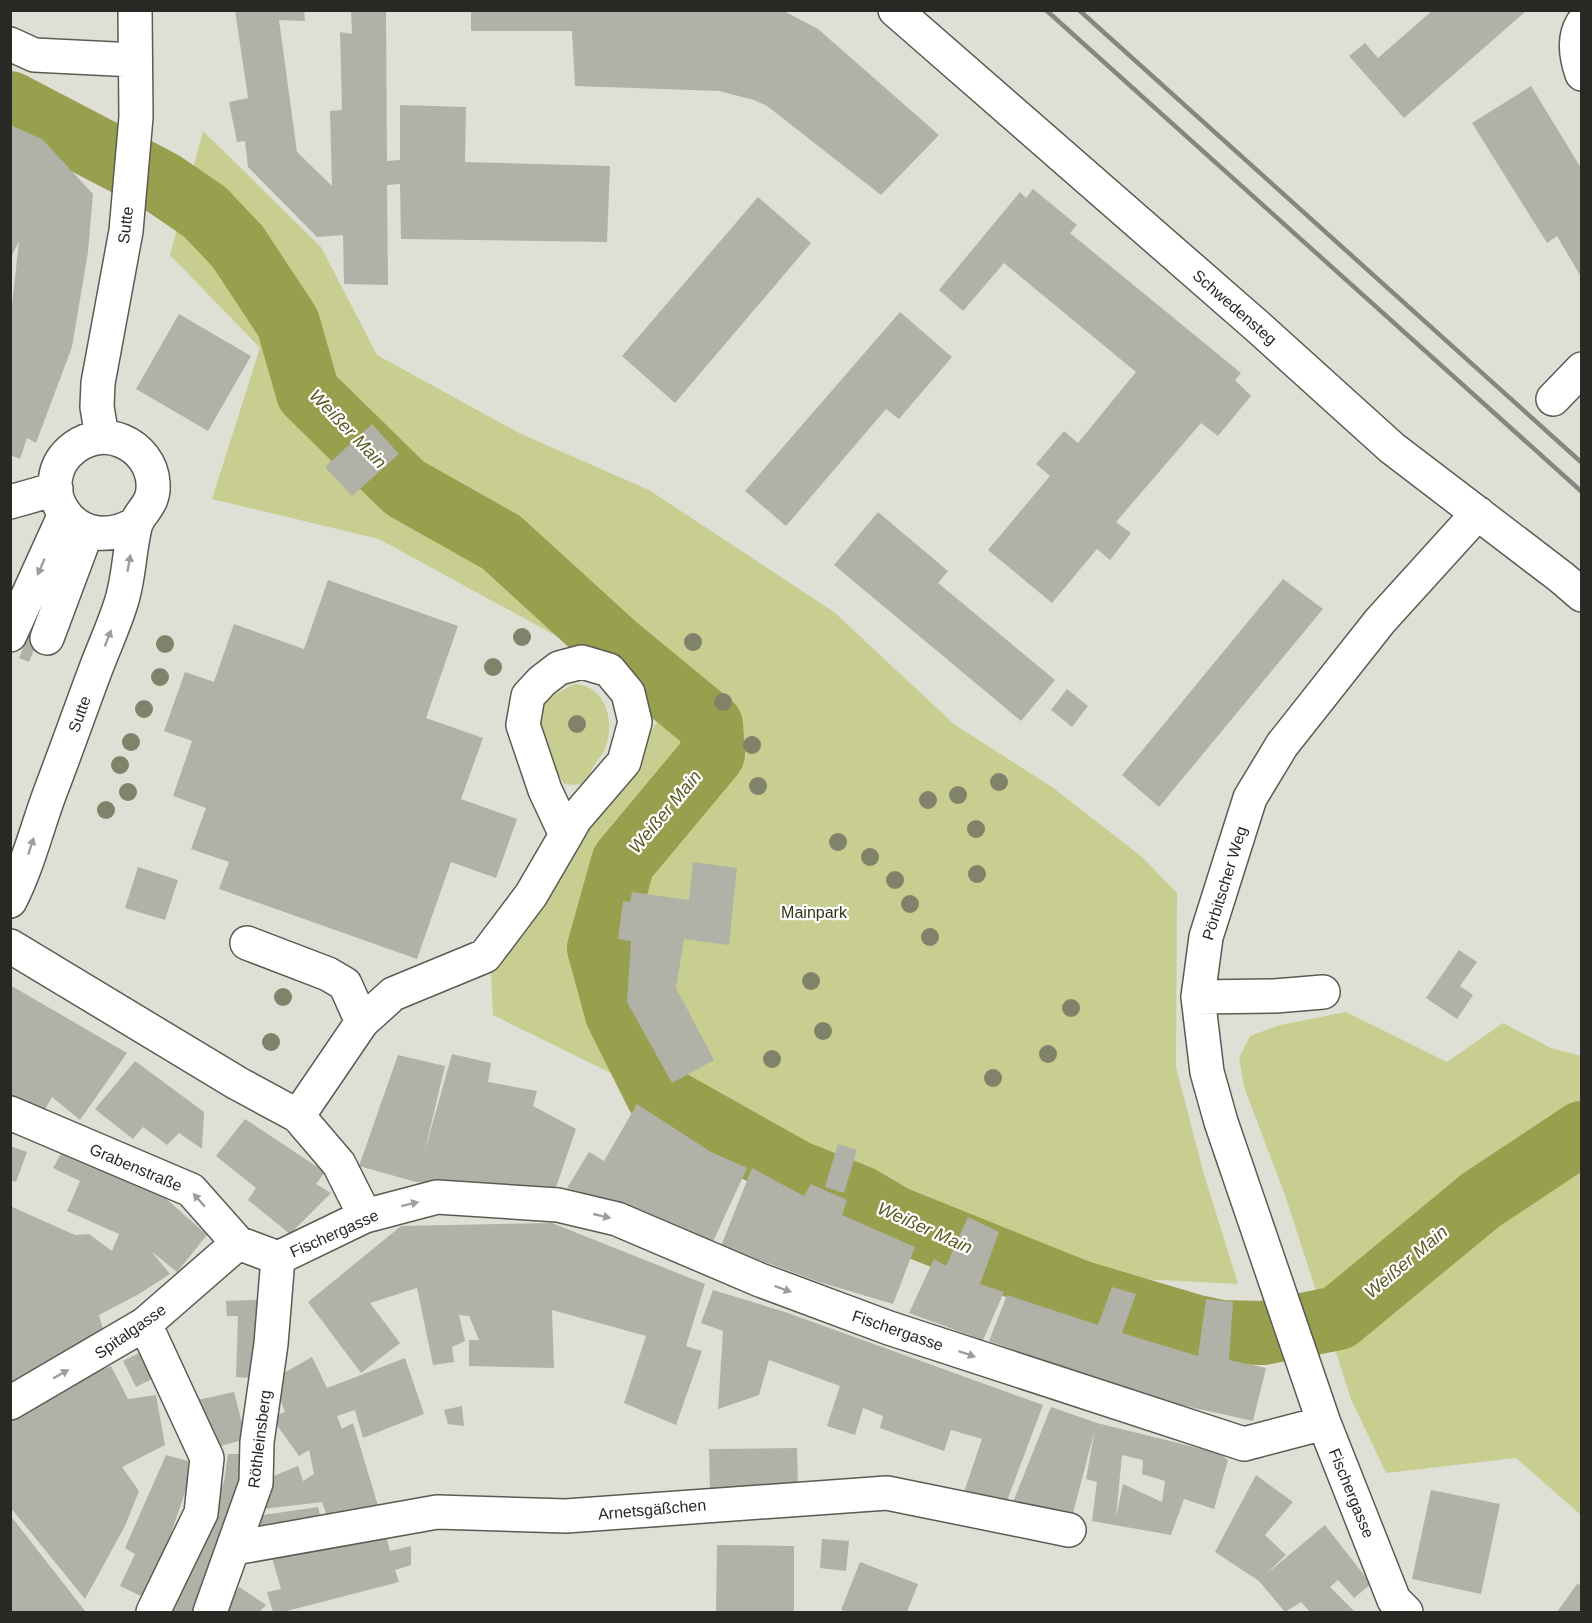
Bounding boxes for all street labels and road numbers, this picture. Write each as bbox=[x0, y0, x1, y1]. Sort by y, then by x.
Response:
street label: Sutte bbox=[115, 205, 136, 245]
street label: Schwedensteg bbox=[1189, 267, 1280, 348]
street label: Sutte bbox=[65, 694, 94, 735]
street label: Pörbitscher Weg bbox=[1199, 824, 1250, 942]
street label: Grabenstraße bbox=[87, 1140, 185, 1195]
street label: Fischergasse bbox=[287, 1206, 381, 1261]
street label: Spitalgasse bbox=[92, 1301, 169, 1362]
street label: Fischergasse bbox=[850, 1307, 946, 1354]
street label: Röthleinsberg bbox=[245, 1389, 274, 1489]
street label: Fischergasse bbox=[1326, 1446, 1377, 1541]
street label: Arnetsgäßchen bbox=[597, 1496, 707, 1523]

